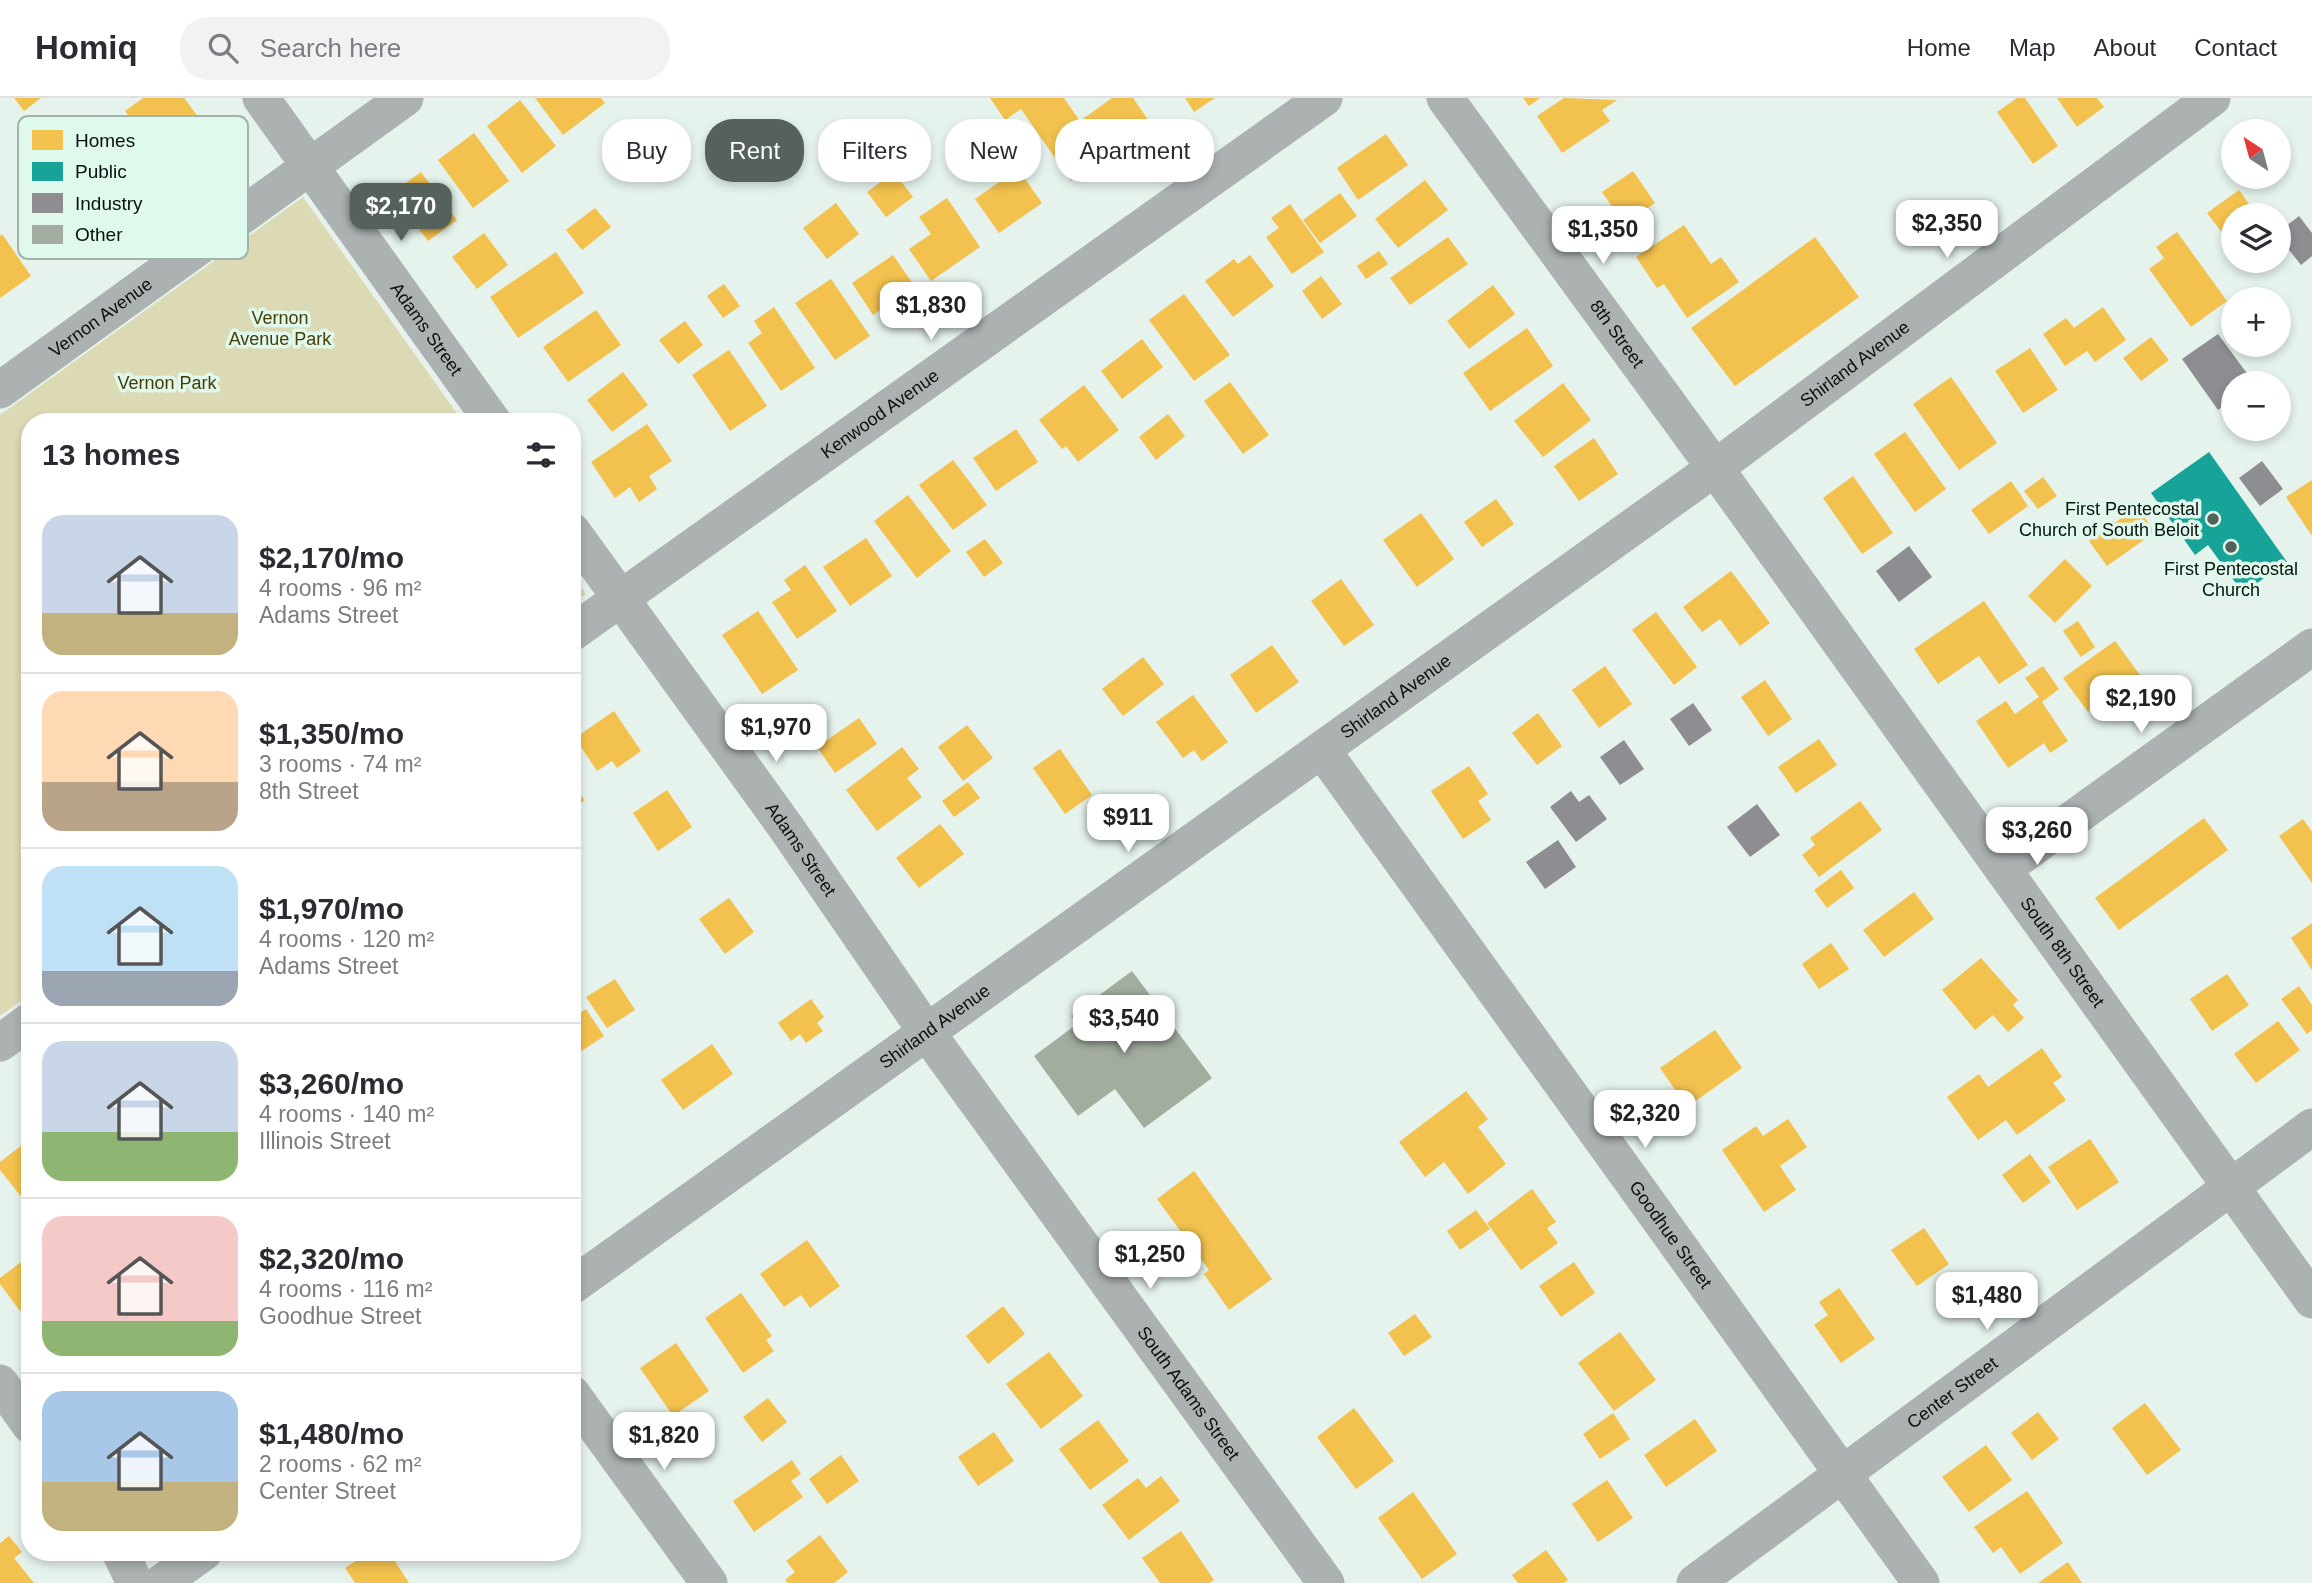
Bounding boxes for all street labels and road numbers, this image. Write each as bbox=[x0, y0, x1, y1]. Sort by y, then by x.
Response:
street label: Vernon Avenue bbox=[45, 274, 156, 361]
street label: Adams Street bbox=[386, 279, 466, 379]
street label: 8th Street bbox=[1586, 296, 1648, 371]
street label: Shirland Avenue bbox=[1796, 317, 1913, 411]
street label: Kenwood Avenue bbox=[817, 365, 943, 463]
street label: Shirland Avenue bbox=[1337, 650, 1455, 743]
street label: Adams Street bbox=[761, 799, 840, 900]
street label: South 8th Street bbox=[2016, 893, 2109, 1011]
street label: Shirland Avenue bbox=[876, 980, 994, 1073]
street label: Goodhue Street bbox=[1625, 1177, 1716, 1292]
street label: South Adams Street bbox=[1133, 1323, 1244, 1464]
street label: Center Street bbox=[1903, 1353, 2001, 1433]

